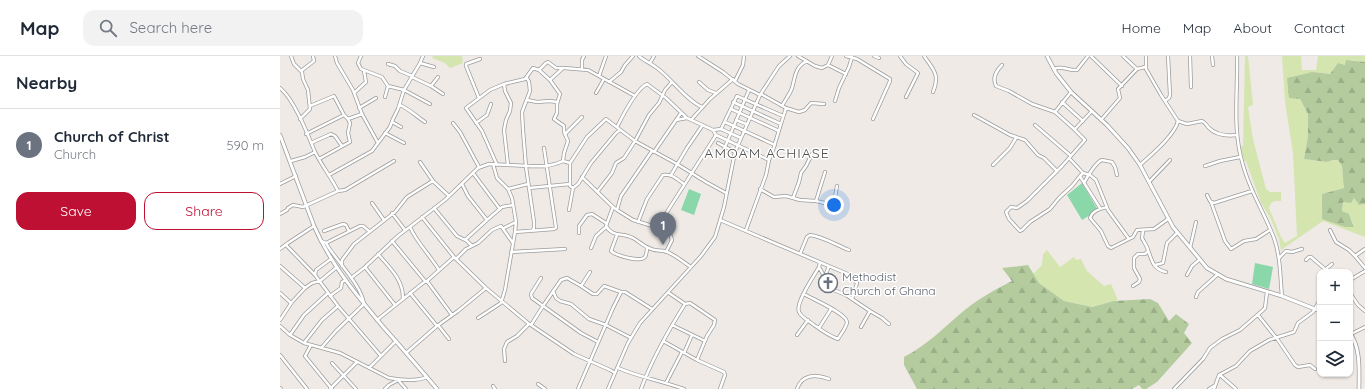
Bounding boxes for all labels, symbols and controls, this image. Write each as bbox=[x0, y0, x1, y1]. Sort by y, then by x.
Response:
search box bbox=[83, 10, 363, 46]
text: Map bbox=[20, 16, 59, 40]
icon: search bbox=[97, 17, 119, 39]
text: Search here bbox=[129, 18, 212, 37]
text: Home bbox=[1122, 19, 1161, 37]
text: Map bbox=[1183, 19, 1211, 37]
text: About bbox=[1233, 19, 1272, 37]
text: Contact bbox=[1294, 19, 1345, 37]
text: Nearby bbox=[16, 72, 77, 93]
text: Church of Christ bbox=[54, 127, 170, 146]
text: 1 bbox=[26, 137, 32, 153]
text: 590 m bbox=[227, 137, 264, 153]
district label: AMOAM ACHIASE bbox=[704, 144, 830, 162]
text: Church bbox=[54, 146, 96, 162]
button: Save bbox=[16, 192, 136, 230]
button: Share bbox=[144, 192, 264, 230]
your location bbox=[824, 195, 844, 215]
pin: 1 bbox=[650, 212, 676, 245]
place label: Methodist Church of Ghana bbox=[842, 269, 936, 298]
map controls bbox=[1317, 269, 1353, 377]
button: + bbox=[1317, 269, 1353, 305]
church icon: Methodist Church of Ghana bbox=[817, 272, 839, 294]
button: − bbox=[1317, 305, 1353, 341]
button: layers bbox=[1317, 341, 1353, 377]

